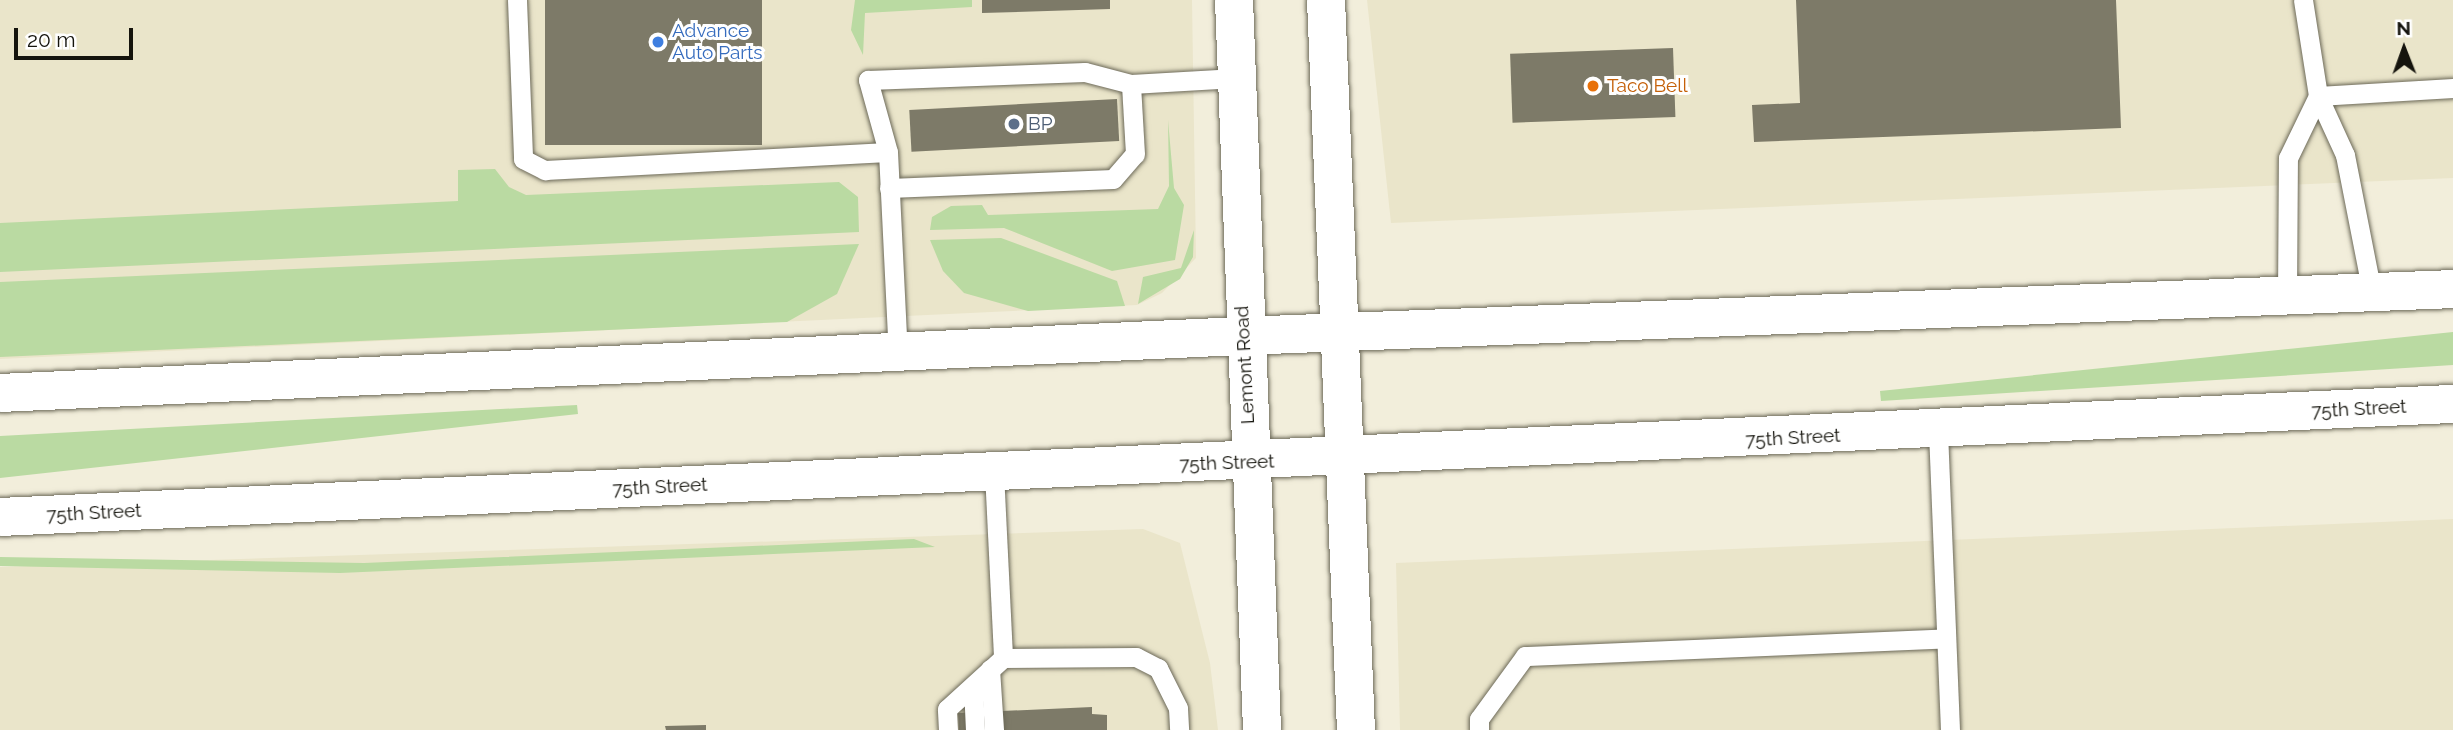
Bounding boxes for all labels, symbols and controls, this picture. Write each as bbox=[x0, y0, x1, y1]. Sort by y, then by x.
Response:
scale bar bbox=[18, 14, 136, 58]
north arrow bbox=[2369, 14, 2439, 84]
text: N bbox=[2396, 17, 2411, 39]
place label: Advance Auto Parts bbox=[672, 20, 763, 64]
text: 20 m bbox=[27, 27, 75, 52]
marker: Advance Auto Parts bbox=[650, 34, 666, 50]
place label: Taco Bell bbox=[1607, 75, 1688, 97]
marker: Taco Bell bbox=[1585, 78, 1601, 94]
place label: BP bbox=[1028, 113, 1052, 135]
marker: BP bbox=[1006, 116, 1022, 132]
street label: Lemont Road bbox=[1231, 305, 1259, 425]
street label: 75th Street bbox=[2311, 395, 2407, 423]
street label: 75th Street bbox=[1745, 424, 1841, 452]
street label: 75th Street bbox=[1179, 450, 1275, 476]
street label: 75th Street bbox=[612, 473, 708, 501]
street label: 75th Street bbox=[46, 499, 142, 527]

